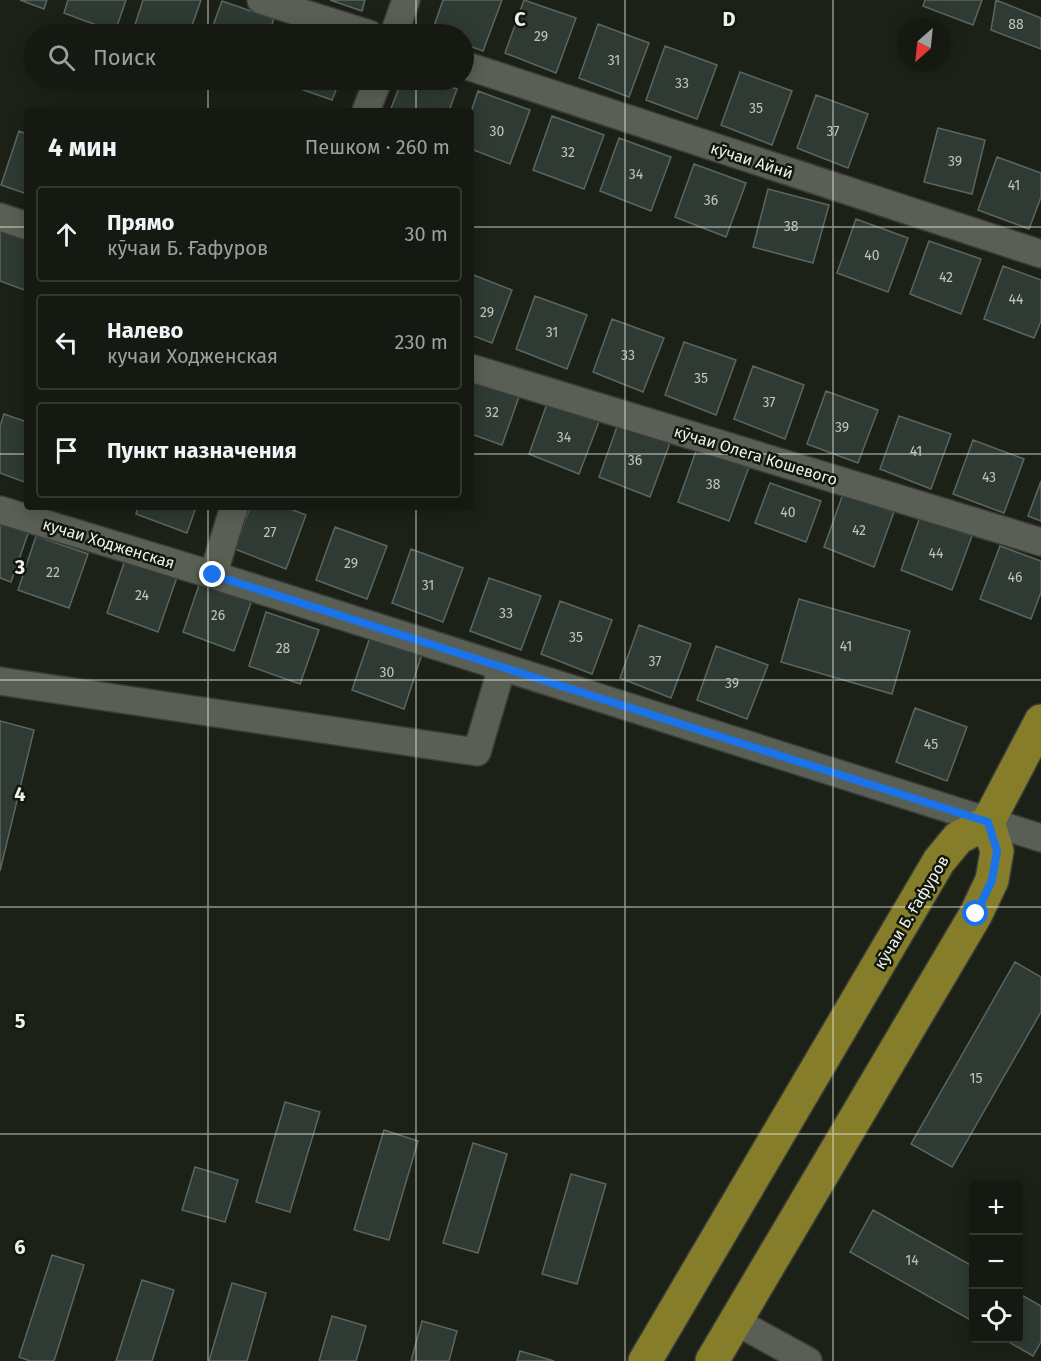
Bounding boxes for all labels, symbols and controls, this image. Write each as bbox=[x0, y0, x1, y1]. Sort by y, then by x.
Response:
text: C bbox=[514, 7, 526, 31]
text: D bbox=[722, 7, 736, 31]
house number: 88 bbox=[1008, 16, 1024, 33]
north arrow bbox=[897, 18, 951, 72]
search box bbox=[24, 24, 474, 90]
house number: 29 bbox=[534, 28, 548, 45]
icon: search bbox=[45, 41, 78, 74]
text: Поиск bbox=[93, 44, 156, 71]
house number: 31 bbox=[608, 52, 620, 69]
house number: 33 bbox=[675, 75, 689, 92]
house number: 35 bbox=[749, 100, 763, 117]
house number: 30 bbox=[490, 123, 505, 140]
house number: 37 bbox=[826, 123, 840, 140]
text: 4 мин bbox=[48, 132, 117, 163]
text: Пешком · 260 m bbox=[305, 135, 450, 159]
street label: кӯчаи Айнӣ bbox=[708, 138, 795, 183]
house number: 32 bbox=[561, 144, 575, 161]
house number: 39 bbox=[948, 153, 962, 170]
house number: 34 bbox=[629, 166, 644, 183]
house number: 41 bbox=[1008, 177, 1020, 194]
house number: 36 bbox=[704, 192, 718, 209]
text: Прямо bbox=[107, 209, 174, 236]
icon: ahead bbox=[50, 218, 83, 251]
house number: 38 bbox=[784, 218, 799, 235]
text: 30 m bbox=[404, 222, 448, 246]
text: кӯчаи Б. Ғафуров bbox=[107, 236, 268, 260]
house number: 40 bbox=[864, 247, 880, 264]
house number: 42 bbox=[939, 269, 953, 286]
house number: 44 bbox=[1009, 291, 1024, 308]
house number: 29 bbox=[480, 304, 494, 321]
text: Налево bbox=[107, 317, 183, 344]
house number: 31 bbox=[546, 324, 558, 341]
icon: left bbox=[50, 326, 83, 359]
text: 230 m bbox=[395, 330, 448, 354]
text: кучаи Ходженская bbox=[107, 344, 278, 368]
house number: 33 bbox=[621, 347, 635, 364]
house number: 35 bbox=[694, 370, 708, 387]
house number: 37 bbox=[762, 394, 776, 411]
house number: 32 bbox=[485, 404, 499, 421]
house number: 39 bbox=[835, 419, 849, 436]
street label: кӯчаи Олега Кошевого bbox=[672, 422, 840, 489]
house number: 34 bbox=[557, 429, 572, 446]
icon: arrive bbox=[50, 434, 83, 467]
text: Пункт назначения bbox=[107, 437, 297, 464]
house number: 41 bbox=[910, 443, 922, 460]
house number: 36 bbox=[628, 452, 642, 469]
house number: 43 bbox=[982, 469, 996, 486]
house number: 38 bbox=[706, 476, 721, 493]
house number: 40 bbox=[780, 504, 796, 521]
street label: кучаи Ходженская bbox=[41, 514, 177, 573]
house number: 42 bbox=[852, 522, 866, 539]
house number: 27 bbox=[263, 524, 277, 541]
house number: 44 bbox=[929, 545, 944, 562]
text: 3 bbox=[14, 555, 25, 579]
house number: 29 bbox=[344, 555, 358, 572]
route end bbox=[199, 561, 225, 587]
house number: 22 bbox=[46, 564, 60, 581]
house number: 46 bbox=[1008, 569, 1022, 586]
house number: 31 bbox=[422, 577, 434, 594]
house number: 24 bbox=[135, 587, 150, 604]
house number: 33 bbox=[499, 605, 513, 622]
house number: 26 bbox=[211, 607, 225, 624]
house number: 35 bbox=[569, 629, 583, 646]
house number: 41 bbox=[840, 638, 852, 655]
house number: 28 bbox=[276, 640, 291, 657]
house number: 37 bbox=[648, 653, 662, 670]
house number: 30 bbox=[380, 664, 395, 681]
house number: 39 bbox=[725, 675, 739, 692]
house number: 45 bbox=[924, 736, 938, 753]
text: 4 bbox=[14, 782, 26, 806]
street label: кӯчаи Б. Ғафуров bbox=[870, 852, 953, 972]
route start bbox=[962, 900, 988, 926]
text: 5 bbox=[15, 1009, 26, 1033]
house number: 15 bbox=[969, 1070, 983, 1087]
map controls bbox=[969, 1181, 1023, 1343]
button: + bbox=[969, 1181, 1023, 1235]
text: 6 bbox=[14, 1235, 26, 1259]
button: − bbox=[969, 1235, 1023, 1289]
house number: 14 bbox=[905, 1252, 919, 1269]
button: locate bbox=[969, 1289, 1023, 1343]

